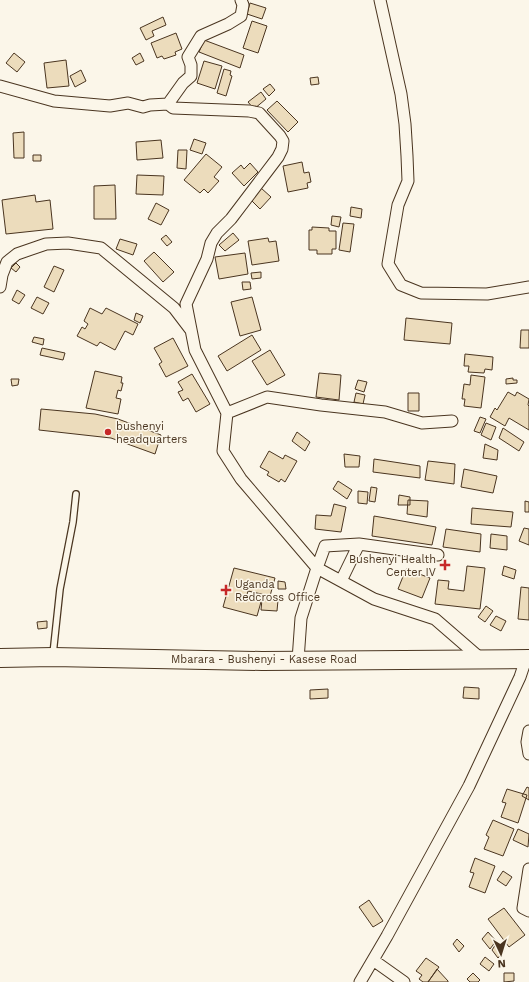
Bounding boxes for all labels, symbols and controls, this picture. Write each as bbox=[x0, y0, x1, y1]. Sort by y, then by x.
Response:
place label: bushenyi headquarters bbox=[116, 420, 188, 446]
marker: bushenyi headquarters bbox=[103, 427, 113, 437]
place label: Bushenyi Health Center IV bbox=[349, 553, 436, 579]
marker: Bushenyi Health Center IV bbox=[439, 559, 451, 571]
place label: Uganda Redcross Office bbox=[235, 578, 320, 604]
marker: Uganda Redcross Office bbox=[220, 584, 232, 596]
street label: Mbarara - Bushenyi - Kasese Road bbox=[171, 653, 357, 666]
north arrow bbox=[481, 934, 521, 974]
text: N bbox=[497, 957, 506, 970]

